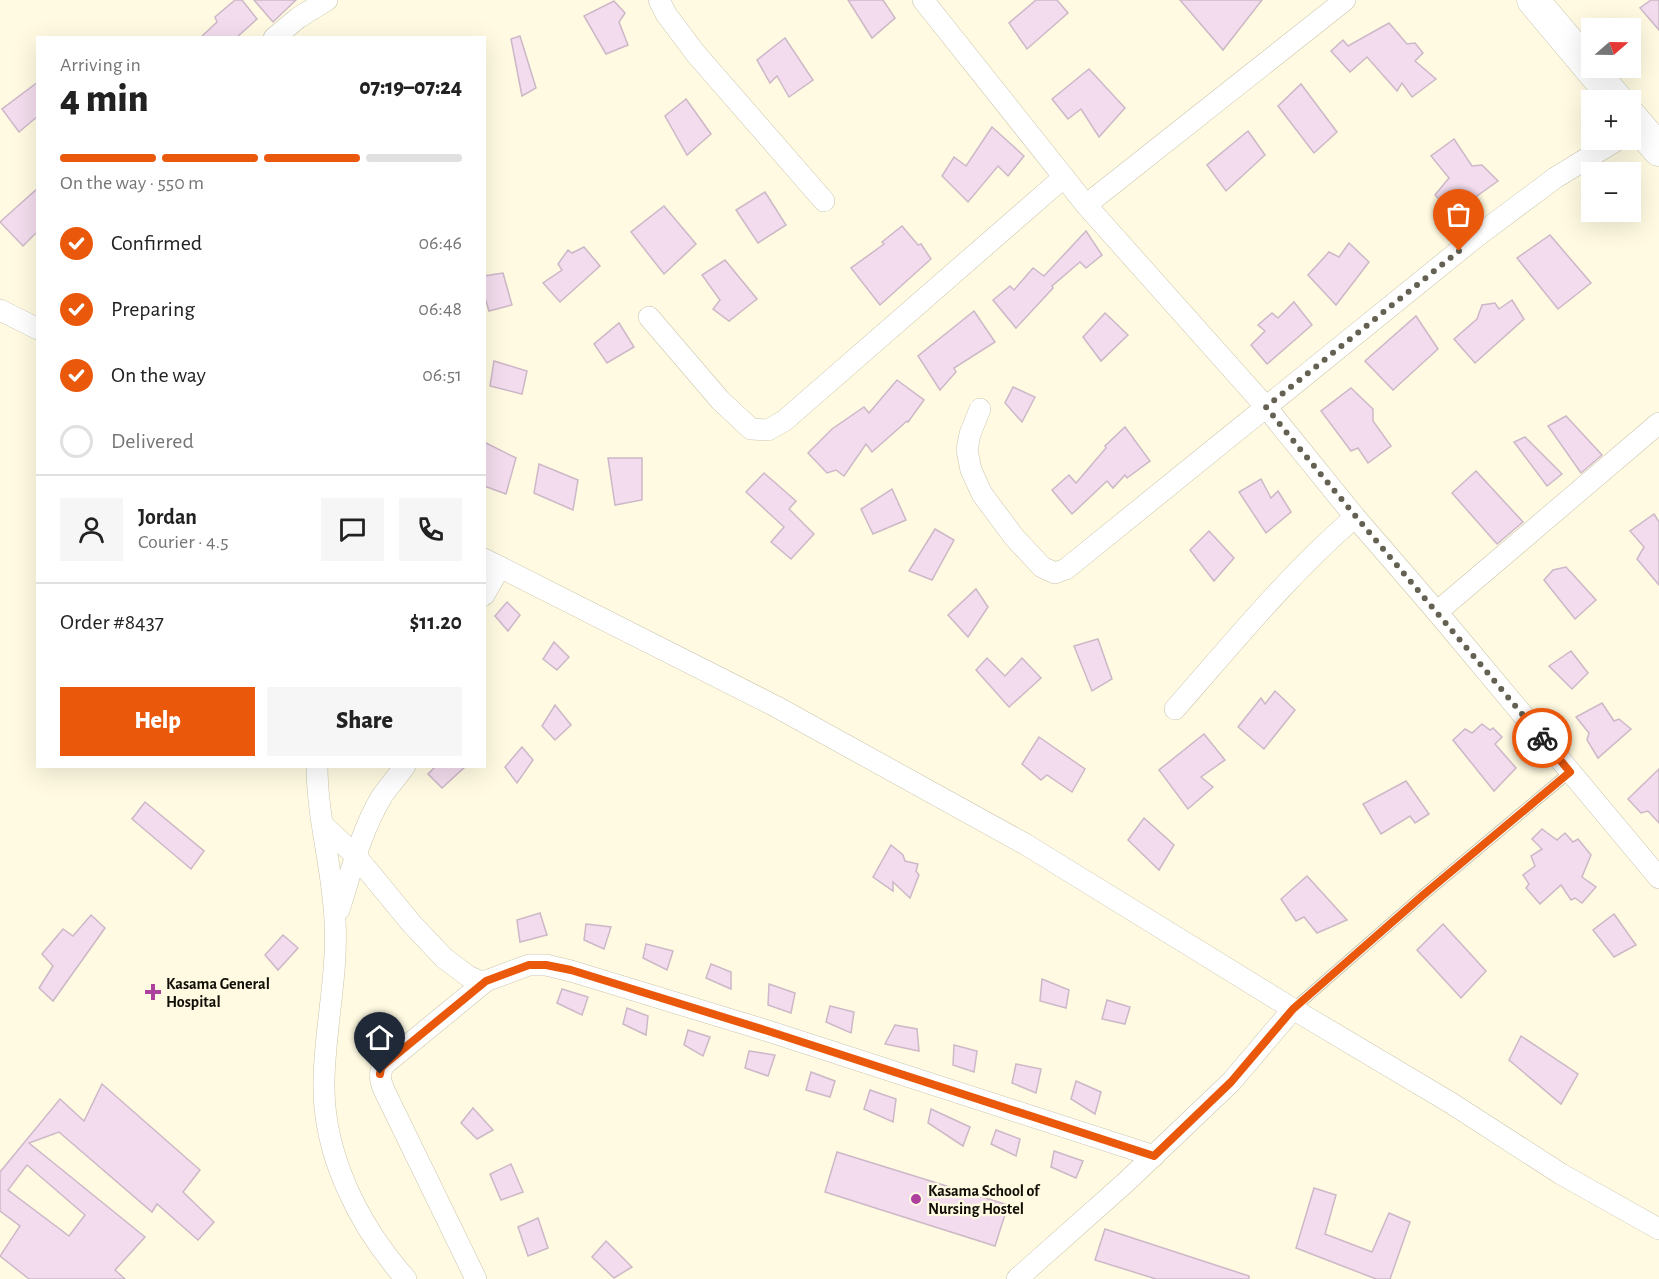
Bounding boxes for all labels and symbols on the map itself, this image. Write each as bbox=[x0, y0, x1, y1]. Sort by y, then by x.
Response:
north arrow bbox=[1581, 18, 1641, 78]
pin bbox=[1433, 189, 1484, 251]
courier bbox=[1512, 708, 1572, 768]
place label: Kasama General Hospital bbox=[166, 976, 270, 1010]
marker: Kasama General Hospital bbox=[144, 983, 162, 1001]
pin bbox=[354, 1012, 405, 1074]
place label: Kasama School of Nursing Hostel bbox=[928, 1183, 1041, 1217]
marker: Kasama School of Nursing Hostel bbox=[909, 1192, 923, 1206]

